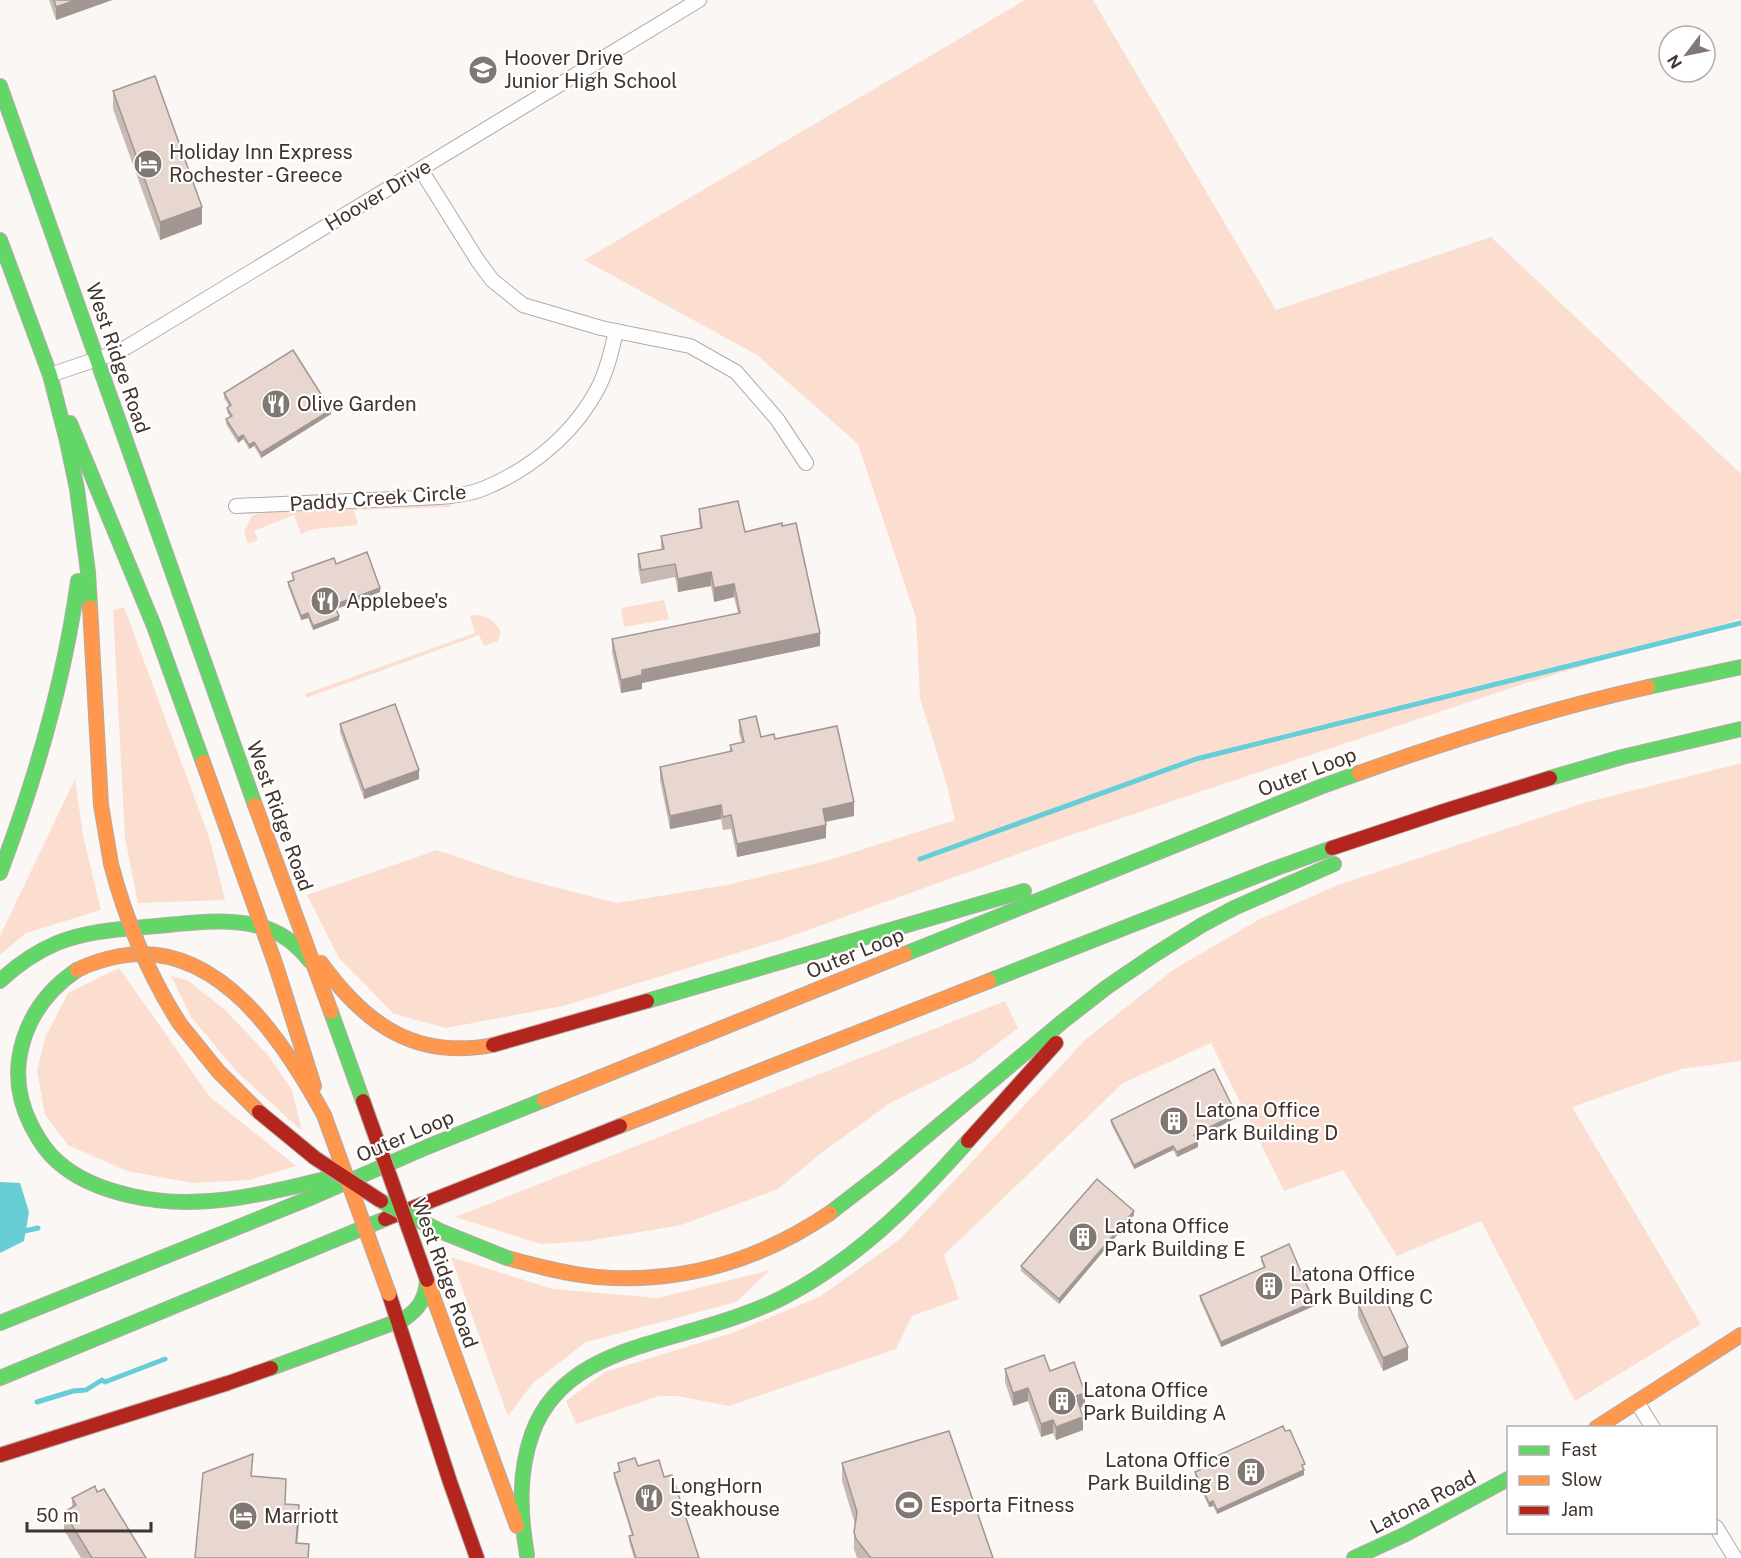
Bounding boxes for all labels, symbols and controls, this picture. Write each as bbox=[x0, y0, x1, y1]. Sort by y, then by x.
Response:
north arrow bbox=[1657, 24, 1717, 84]
place label: Hoover Drive Junior High School bbox=[504, 46, 677, 93]
text: N bbox=[1663, 51, 1686, 72]
school or university icon: Hoover Drive Junior High School bbox=[467, 54, 499, 86]
place label: Holiday Inn Express Rochester - Greece bbox=[169, 140, 353, 187]
hotel icon: Holiday Inn Express Rochester - Greece bbox=[132, 148, 164, 180]
street label: Hoover Drive bbox=[321, 154, 435, 236]
street label: West Ridge Road bbox=[81, 280, 155, 436]
restaurant icon: Olive Garden bbox=[260, 388, 292, 420]
place label: Olive Garden bbox=[297, 392, 417, 416]
street label: Paddy Creek Circle bbox=[289, 480, 467, 516]
restaurant icon: Applebee's bbox=[309, 585, 341, 617]
place label: Applebee's bbox=[346, 589, 448, 613]
street label: West Ridge Road bbox=[242, 738, 318, 894]
street label: Outer Loop bbox=[1254, 742, 1360, 802]
street label: Outer Loop bbox=[803, 922, 907, 984]
place label: Latona Office Park Building D bbox=[1195, 1098, 1338, 1145]
street label: Outer Loop bbox=[353, 1105, 457, 1167]
building icon: Latona Office Park Building D bbox=[1158, 1105, 1190, 1137]
street label: West Ridge Road bbox=[407, 1195, 483, 1351]
place label: Latona Office Park Building E bbox=[1104, 1214, 1246, 1261]
building icon: Latona Office Park Building E bbox=[1067, 1221, 1099, 1253]
place label: Latona Office Park Building C bbox=[1290, 1262, 1433, 1309]
building icon: Latona Office Park Building C bbox=[1253, 1270, 1285, 1302]
place label: Latona Office Park Building A bbox=[1083, 1378, 1227, 1425]
building icon: Latona Office Park Building A bbox=[1046, 1385, 1078, 1417]
legend bbox=[1507, 1426, 1717, 1534]
text: Fast bbox=[1561, 1439, 1597, 1460]
place label: Latona Office Park Building B bbox=[1087, 1448, 1230, 1495]
building icon: Latona Office Park Building B bbox=[1235, 1456, 1267, 1488]
street label: Latona Road bbox=[1366, 1465, 1480, 1539]
text: Slow bbox=[1561, 1469, 1602, 1490]
place label: LongHorn Steakhouse bbox=[670, 1474, 780, 1521]
restaurant icon: LongHorn Steakhouse bbox=[633, 1482, 665, 1514]
sports icon: Esporta Fitness bbox=[893, 1489, 925, 1521]
place label: Esporta Fitness bbox=[930, 1493, 1074, 1517]
scale bar bbox=[27, 1495, 152, 1533]
text: Jam bbox=[1561, 1499, 1594, 1520]
hotel icon: Marriott bbox=[227, 1500, 259, 1532]
place label: Marriott bbox=[264, 1504, 339, 1528]
text: 50 m bbox=[36, 1505, 79, 1526]

